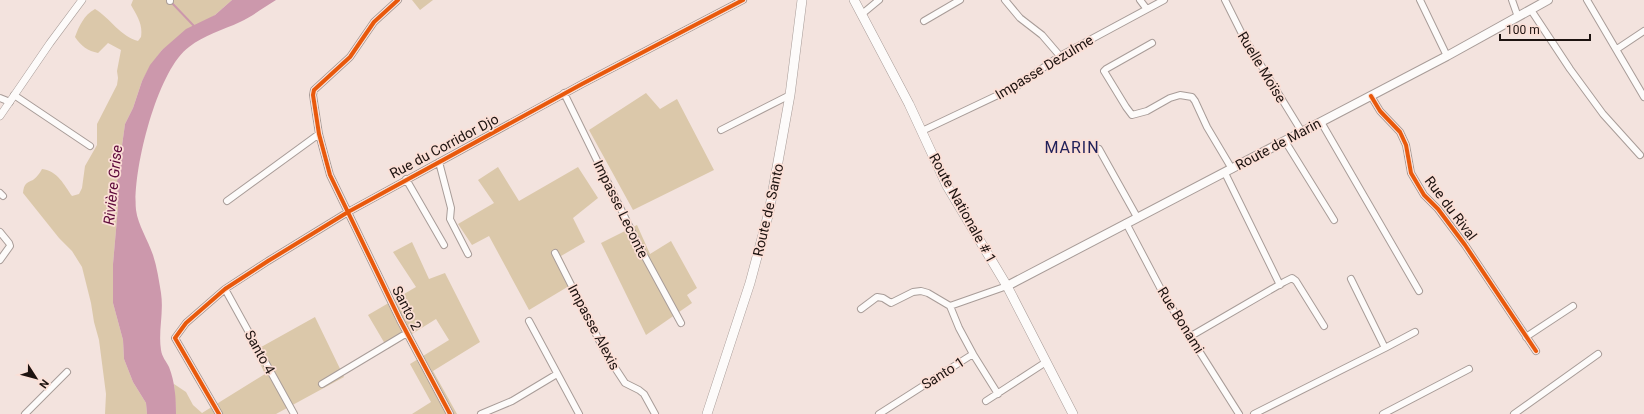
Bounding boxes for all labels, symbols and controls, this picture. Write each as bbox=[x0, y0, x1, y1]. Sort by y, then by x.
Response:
scale bar bbox=[1500, 16, 1590, 42]
text: 100 m bbox=[1506, 23, 1540, 37]
street label: Ruelle Moïse bbox=[1235, 29, 1289, 105]
street label: Impasse Dezulme bbox=[992, 31, 1096, 103]
street label: Rue du Corridor Djo bbox=[387, 111, 501, 181]
street label: Route de Marin bbox=[1233, 115, 1323, 173]
district label: MARIN bbox=[1044, 138, 1100, 157]
water label: Rivière Grise bbox=[100, 144, 126, 226]
street label: Route Nationale # 1 bbox=[926, 150, 1000, 266]
street label: Impasse Leconte bbox=[590, 157, 652, 261]
street label: Route de Santo bbox=[750, 162, 786, 258]
street label: Rue du Rival bbox=[1422, 173, 1480, 243]
street label: Impasse Alexis bbox=[565, 282, 623, 372]
street label: Santo 2 bbox=[389, 283, 425, 333]
street label: Rue Bonami bbox=[1154, 284, 1208, 356]
street label: Santo 4 bbox=[242, 327, 279, 377]
street label: Santo 1 bbox=[919, 354, 967, 392]
north arrow bbox=[16, 358, 56, 398]
text: N bbox=[36, 377, 51, 391]

